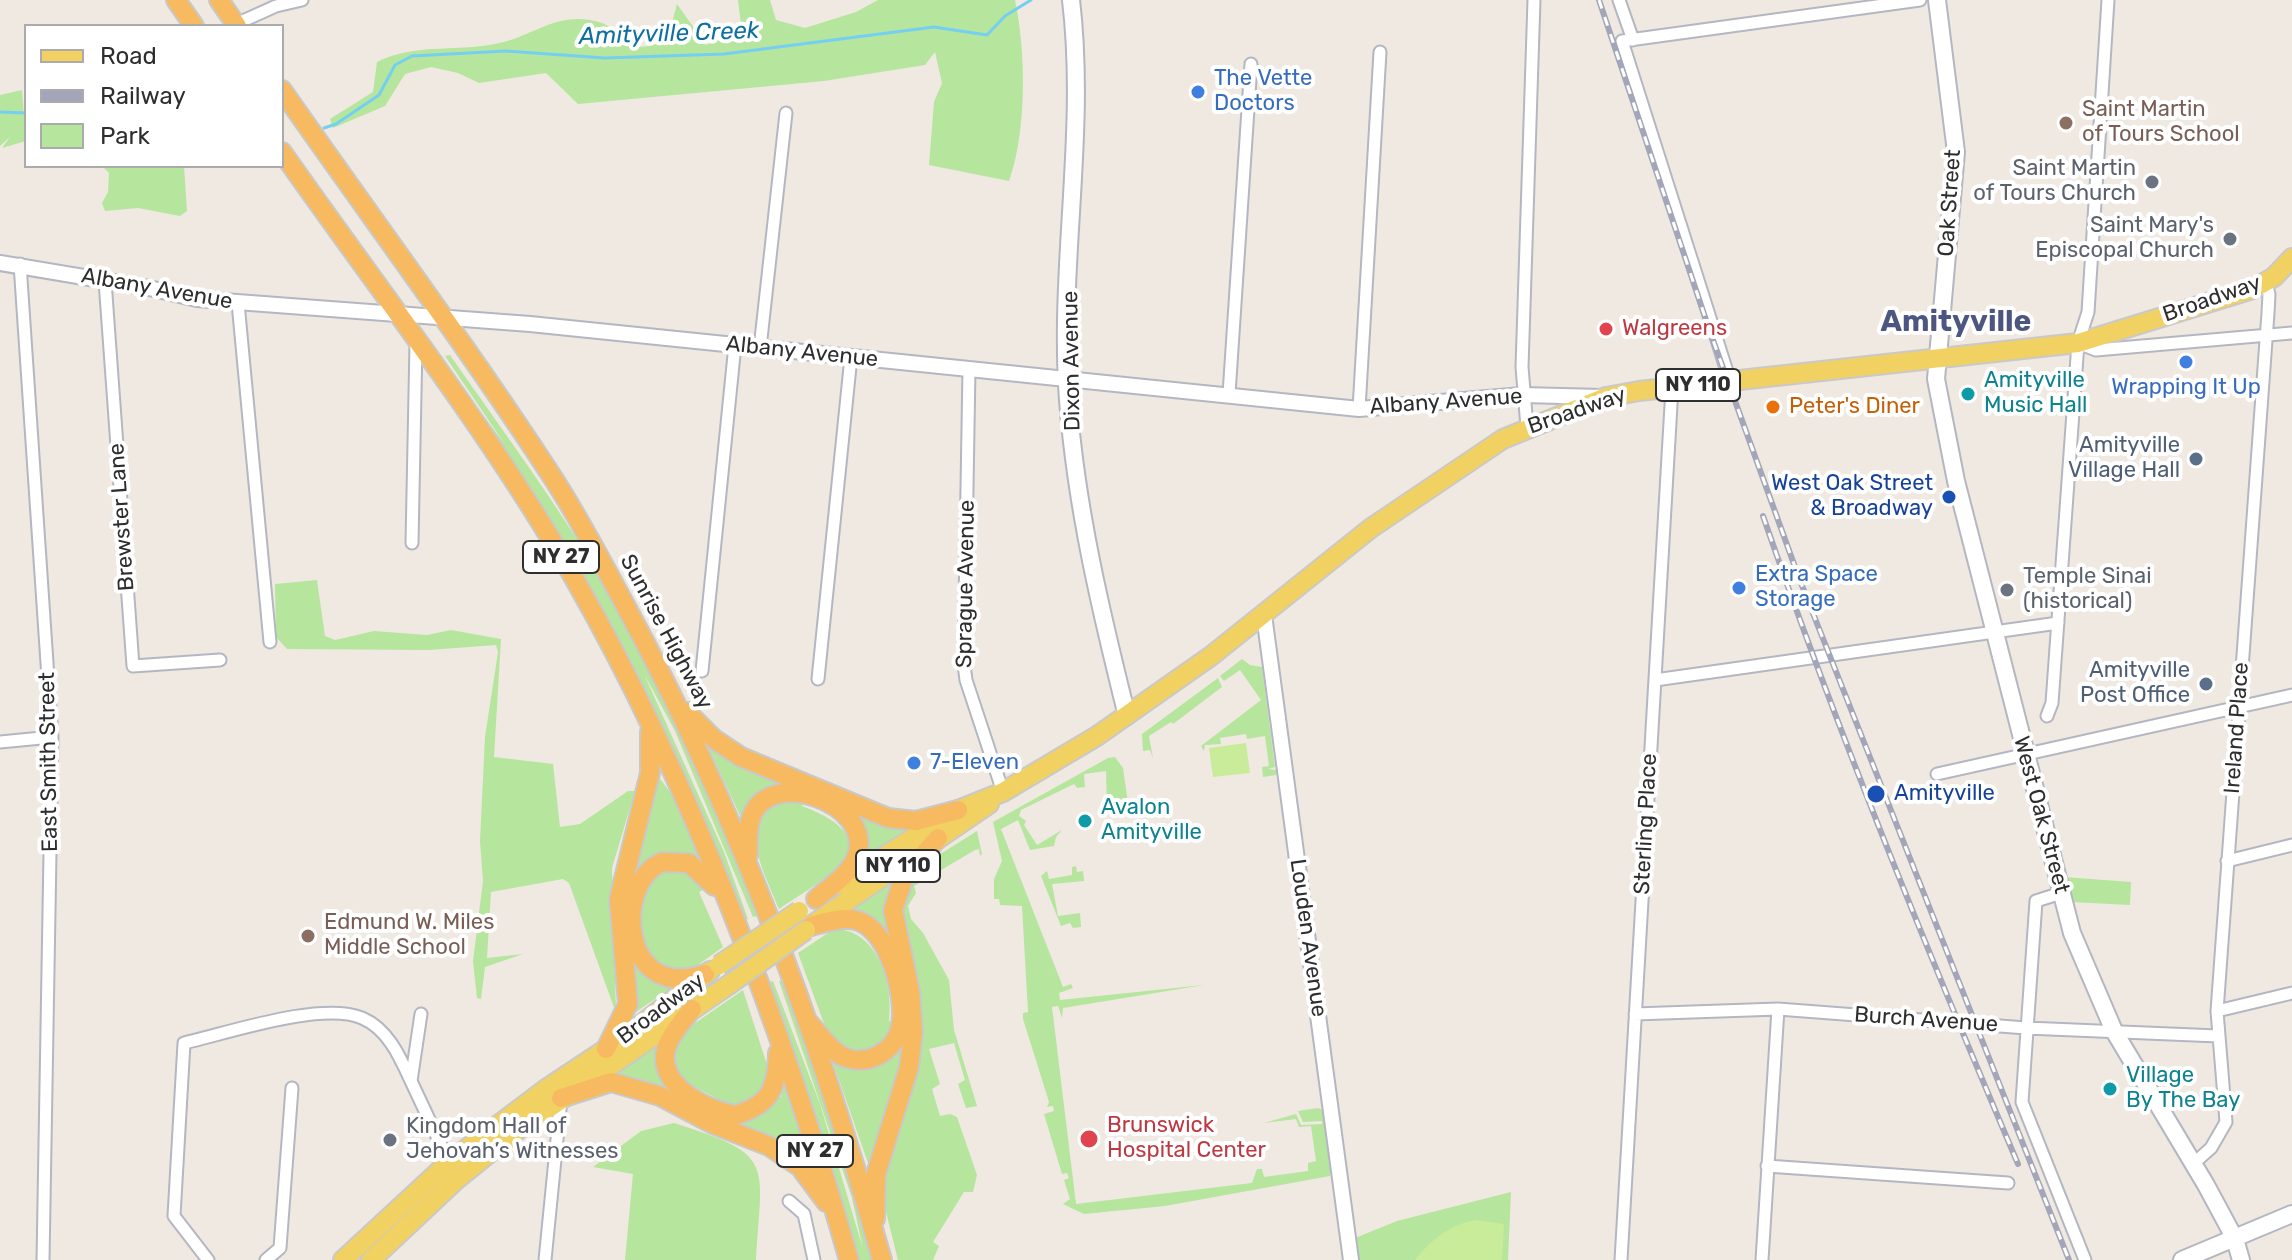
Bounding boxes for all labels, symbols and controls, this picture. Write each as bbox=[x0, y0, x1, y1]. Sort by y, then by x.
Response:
water label: Amityville Creek bbox=[578, 16, 760, 52]
legend bbox=[24, 24, 284, 168]
text: Road bbox=[100, 42, 157, 70]
place label: The Vette Doctors bbox=[1214, 66, 1312, 118]
text: Railway bbox=[100, 82, 186, 110]
marker: The Vette Doctors bbox=[1189, 83, 1207, 101]
place label: Saint Martin of Tours School bbox=[2082, 97, 2240, 148]
marker: Saint Martin of Tours School bbox=[2057, 114, 2075, 132]
text: Park bbox=[100, 122, 150, 150]
street label: Oak Street bbox=[1933, 149, 1967, 257]
place label: Saint Martin of Tours Church bbox=[1973, 156, 2136, 208]
marker: Saint Martin of Tours Church bbox=[2143, 173, 2161, 191]
place label: Saint Mary's Episcopal Church bbox=[2035, 213, 2214, 264]
marker: Saint Mary's Episcopal Church bbox=[2221, 230, 2239, 248]
street label: Albany Avenue bbox=[79, 263, 235, 315]
street label: Broadway bbox=[2159, 270, 2265, 328]
street label: Dixon Avenue bbox=[1058, 291, 1086, 431]
district label: Amityville bbox=[1881, 304, 2031, 340]
place label: Walgreens bbox=[1622, 316, 1727, 342]
marker: Walgreens bbox=[1597, 320, 1615, 338]
street label: Albany Avenue bbox=[725, 331, 879, 373]
marker: Wrapping It Up bbox=[2177, 353, 2195, 371]
place label: Amityville Music Hall bbox=[1984, 368, 2087, 420]
road number: NY 110 bbox=[1656, 369, 1740, 401]
place label: Wrapping It Up bbox=[2111, 375, 2261, 401]
street label: Broadway bbox=[1524, 382, 1630, 440]
street label: Albany Avenue bbox=[1369, 383, 1523, 421]
marker: Amityville Music Hall bbox=[1959, 385, 1977, 403]
place label: Peter's Diner bbox=[1789, 394, 1920, 420]
marker: Peter's Diner bbox=[1764, 398, 1782, 416]
place label: Amityville Village Hall bbox=[2068, 433, 2180, 484]
street label: Brewster Lane bbox=[104, 442, 140, 592]
marker: Amityville Village Hall bbox=[2187, 450, 2205, 468]
place label: West Oak Street & Broadway bbox=[1771, 471, 1933, 522]
marker: West Oak Street & Broadway bbox=[1940, 488, 1958, 506]
street label: Sprague Avenue bbox=[951, 500, 981, 668]
road number: NY 27 bbox=[523, 541, 599, 573]
street label: Sunrise Highway bbox=[614, 550, 718, 714]
place label: Extra Space Storage bbox=[1755, 562, 1878, 614]
place label: Temple Sinai (historical) bbox=[2023, 564, 2151, 616]
marker: Extra Space Storage bbox=[1730, 579, 1748, 597]
marker: Temple Sinai (historical) bbox=[1998, 581, 2016, 599]
place label: Amityville Post Office bbox=[2080, 658, 2190, 710]
street label: Ireland Place bbox=[2219, 661, 2255, 795]
street label: East Smith Street bbox=[34, 672, 64, 852]
marker: Amityville Post Office bbox=[2197, 675, 2215, 693]
street label: West Oak Street bbox=[2007, 733, 2075, 897]
place label: 7-Eleven bbox=[930, 750, 1019, 776]
street label: Sterling Place bbox=[1629, 753, 1663, 895]
marker: 7-Eleven bbox=[905, 754, 923, 772]
place label: Amityville bbox=[1894, 781, 1995, 807]
marker: Amityville bbox=[1865, 783, 1887, 805]
place label: Avalon Amityville bbox=[1101, 795, 1202, 846]
marker: Avalon Amityville bbox=[1076, 812, 1094, 830]
road number: NY 110 bbox=[856, 850, 940, 882]
street label: Louden Avenue bbox=[1284, 857, 1332, 1019]
place label: Edmund W. Miles Middle School bbox=[324, 910, 494, 962]
marker: Edmund W. Miles Middle School bbox=[299, 927, 317, 945]
street label: Broadway bbox=[612, 968, 710, 1050]
street label: Burch Avenue bbox=[1853, 1002, 1999, 1038]
place label: Village By The Bay bbox=[2126, 1063, 2240, 1114]
marker: Village By The Bay bbox=[2101, 1080, 2119, 1098]
place label: Brunswick Hospital Center bbox=[1107, 1113, 1266, 1164]
place label: Kingdom Hall of Jehovah’s Witnesses bbox=[406, 1114, 618, 1166]
marker: Brunswick Hospital Center bbox=[1078, 1128, 1100, 1150]
marker: Kingdom Hall of Jehovah’s Witnesses bbox=[381, 1131, 399, 1149]
road number: NY 27 bbox=[777, 1135, 853, 1167]

